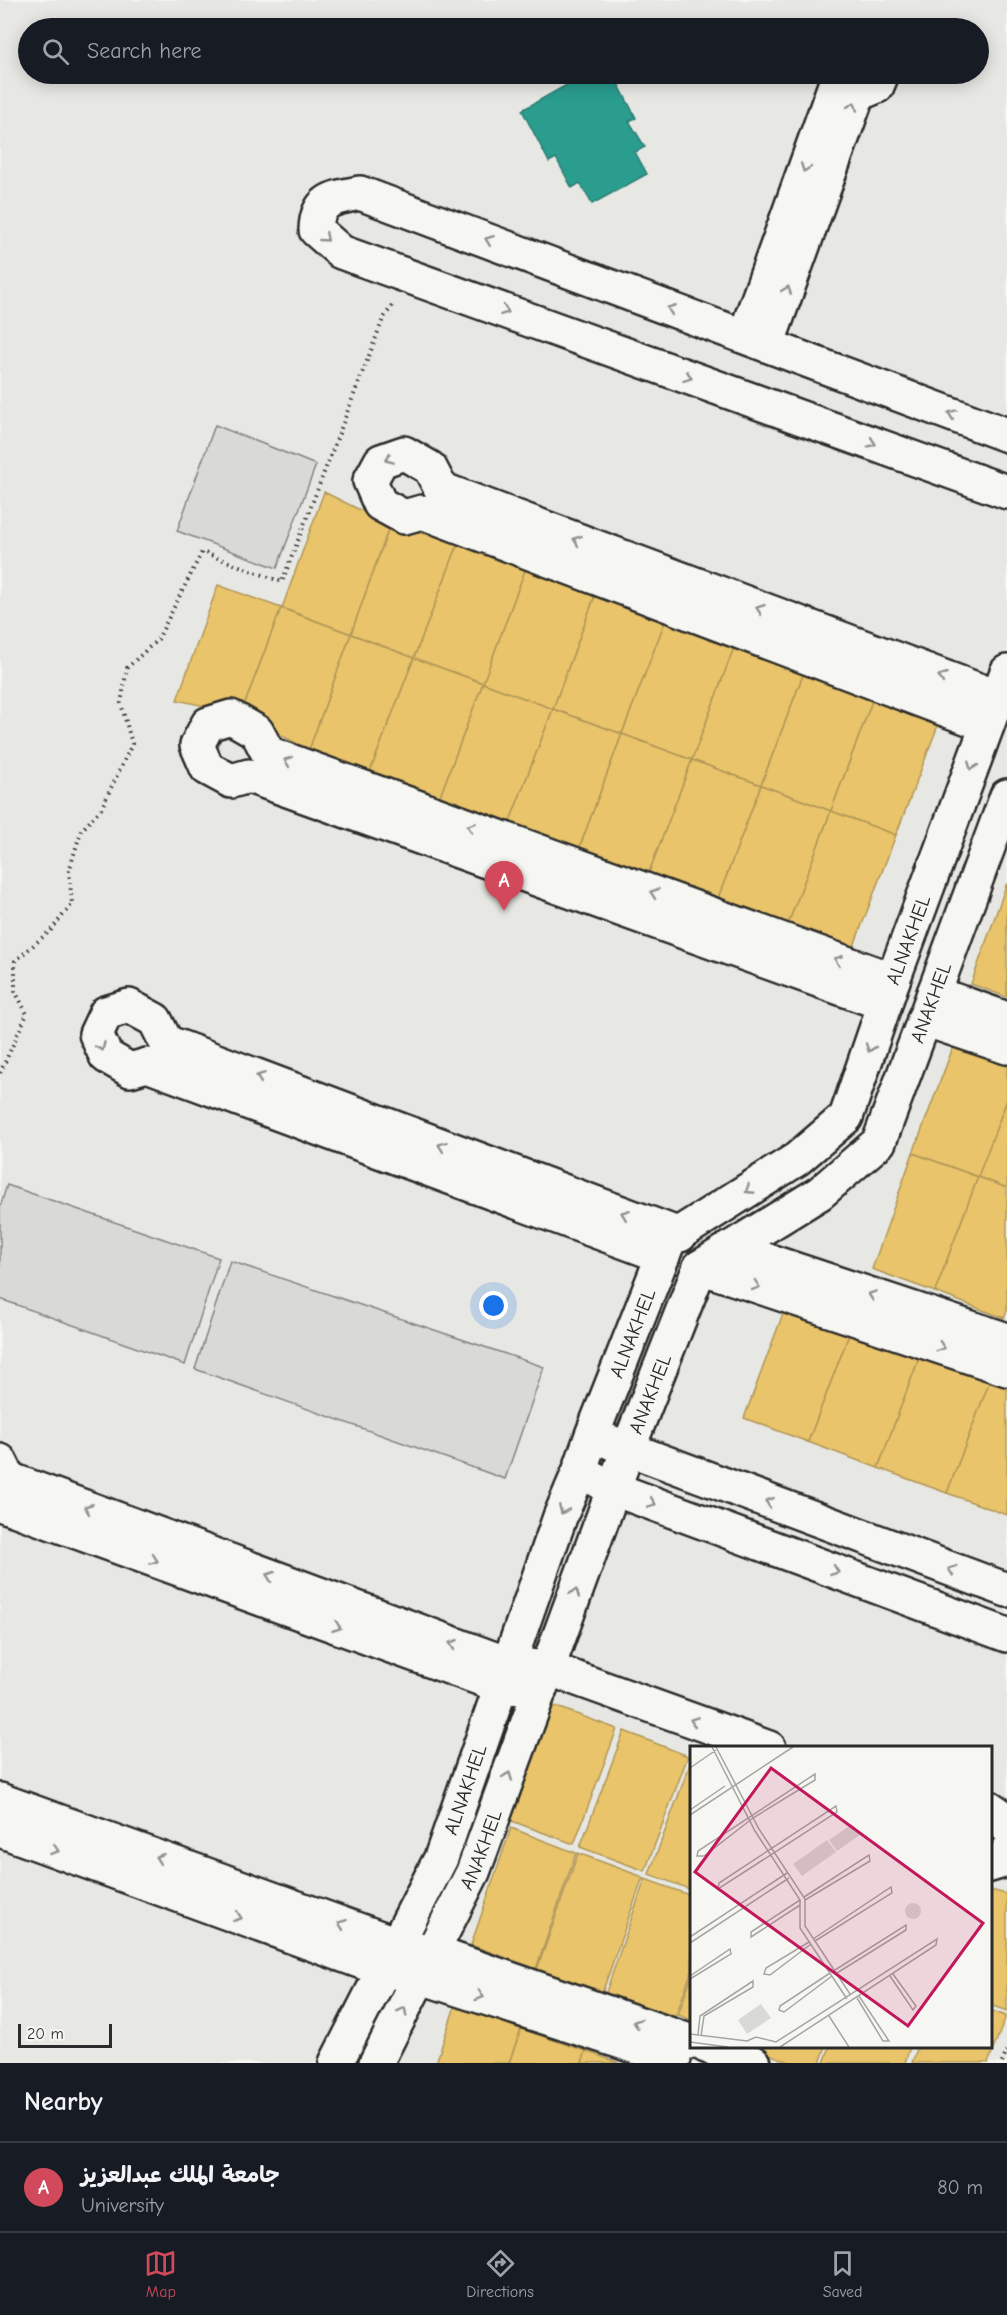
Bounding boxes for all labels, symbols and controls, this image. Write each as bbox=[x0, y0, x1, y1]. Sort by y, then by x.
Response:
search box bbox=[18, 18, 989, 84]
icon: search bbox=[39, 35, 72, 68]
text: Search here bbox=[87, 38, 202, 64]
one-way arrow bbox=[846, 101, 859, 112]
one-way arrow bbox=[800, 162, 813, 173]
one-way arrow bbox=[318, 231, 329, 242]
one-way arrow bbox=[484, 235, 495, 248]
one-way arrow bbox=[779, 285, 792, 295]
one-way arrow bbox=[499, 303, 510, 316]
one-way arrow bbox=[666, 303, 677, 316]
one-way arrow bbox=[682, 370, 693, 382]
one-way arrow bbox=[947, 409, 958, 421]
one-way arrow bbox=[866, 436, 877, 449]
one-way arrow bbox=[384, 452, 395, 464]
one-way arrow bbox=[572, 535, 583, 548]
one-way arrow bbox=[755, 603, 766, 616]
one-way arrow bbox=[938, 671, 948, 684]
one-way arrow bbox=[283, 755, 294, 768]
one-way arrow bbox=[966, 760, 979, 770]
one-way arrow bbox=[466, 822, 477, 834]
pin: A bbox=[484, 862, 524, 911]
one-way arrow bbox=[650, 888, 660, 901]
street label: ALNAKHEL bbox=[881, 892, 936, 988]
one-way arrow bbox=[833, 954, 844, 967]
street label: ANAKHEL bbox=[906, 959, 956, 1046]
one-way arrow bbox=[94, 1040, 106, 1051]
one-way arrow bbox=[864, 1042, 877, 1053]
one-way arrow bbox=[255, 1072, 265, 1085]
one-way arrow bbox=[437, 1140, 448, 1153]
one-way arrow bbox=[745, 1183, 756, 1194]
one-way arrow bbox=[620, 1209, 631, 1221]
one-way arrow bbox=[750, 1278, 760, 1291]
street label: ALNAKHEL bbox=[605, 1285, 661, 1381]
one-way arrow bbox=[867, 1290, 878, 1302]
your location bbox=[479, 1291, 508, 1320]
one-way arrow bbox=[935, 1340, 946, 1353]
street label: ANAKHEL bbox=[624, 1351, 676, 1437]
one-way arrow bbox=[647, 1496, 657, 1509]
one-way arrow bbox=[765, 1496, 775, 1509]
one-way arrow bbox=[83, 1503, 94, 1515]
one-way arrow bbox=[558, 1503, 570, 1514]
one-way arrow bbox=[148, 1553, 159, 1566]
one-way arrow bbox=[829, 1564, 840, 1576]
one-way arrow bbox=[947, 1565, 958, 1577]
one-way arrow bbox=[266, 1571, 277, 1583]
one-way arrow bbox=[568, 1588, 581, 1599]
one-way arrow bbox=[331, 1619, 342, 1632]
one-way arrow bbox=[448, 1638, 459, 1651]
one-way arrow bbox=[689, 1716, 700, 1728]
street label: ALNAKHEL bbox=[439, 1741, 492, 1838]
inset map bbox=[690, 1746, 992, 2048]
one-way arrow bbox=[500, 1771, 513, 1782]
street label: ANAKHEL bbox=[455, 1806, 507, 1894]
one-way arrow bbox=[49, 1843, 60, 1856]
one-way arrow bbox=[154, 1852, 164, 1865]
one-way arrow bbox=[232, 1909, 243, 1922]
one-way arrow bbox=[337, 1918, 348, 1931]
one-way arrow bbox=[474, 1989, 485, 2002]
one-way arrow bbox=[396, 2007, 407, 2017]
one-way arrow bbox=[632, 2017, 643, 2030]
scale bar bbox=[18, 2021, 112, 2048]
text: 20 m bbox=[27, 2025, 64, 2043]
text: Nearby bbox=[24, 2087, 103, 2117]
text: جامعة الملك عبدالعزيز bbox=[81, 2162, 280, 2188]
text: A bbox=[38, 2176, 49, 2199]
text: 80 m bbox=[937, 2176, 983, 2199]
text: University bbox=[81, 2194, 164, 2217]
tab: Map bbox=[144, 2247, 177, 2301]
tab: Directions bbox=[466, 2247, 534, 2301]
tab: Saved bbox=[823, 2247, 863, 2301]

